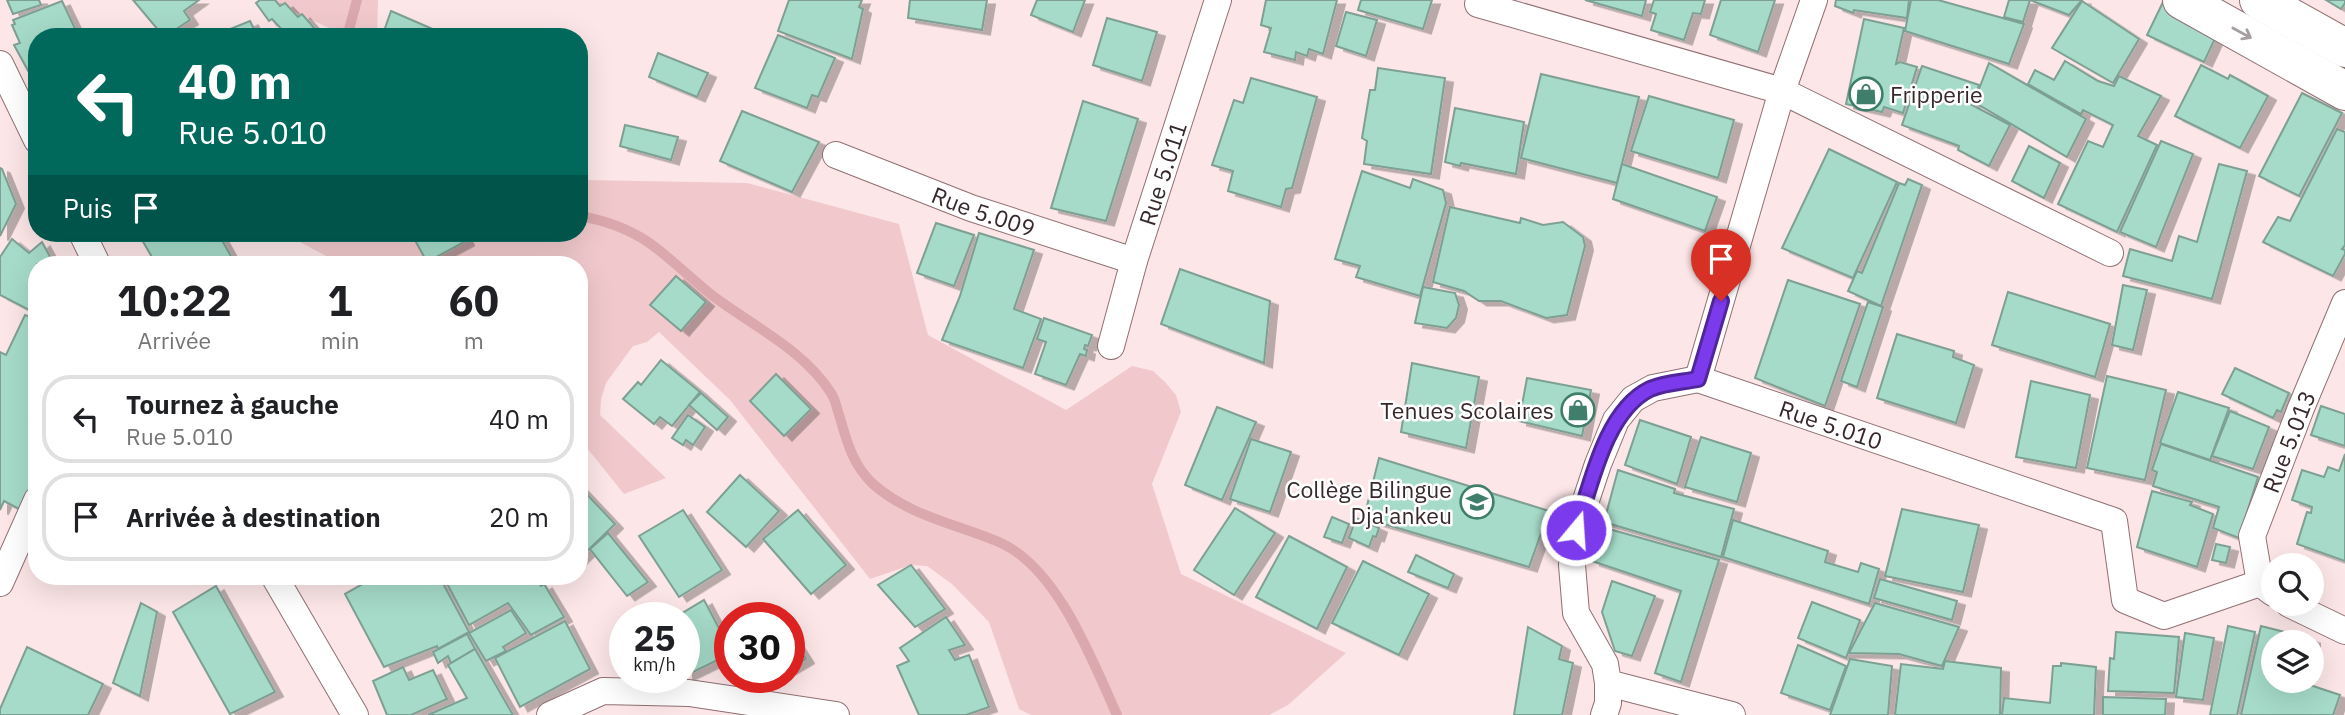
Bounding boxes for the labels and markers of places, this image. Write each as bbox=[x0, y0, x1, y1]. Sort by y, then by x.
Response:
shop icon: Fripperie bbox=[1847, 75, 1885, 113]
place label: Fripperie bbox=[1890, 79, 1983, 109]
pin bbox=[1691, 229, 1751, 301]
shop icon: Tenues Scolaires bbox=[1559, 391, 1597, 429]
place label: Tenues Scolaires bbox=[1380, 395, 1554, 425]
place label: Collège Bilingue Dja'ankeu bbox=[1286, 474, 1452, 530]
school or university icon: Collège Bilingue Dja'ankeu bbox=[1458, 483, 1496, 521]

